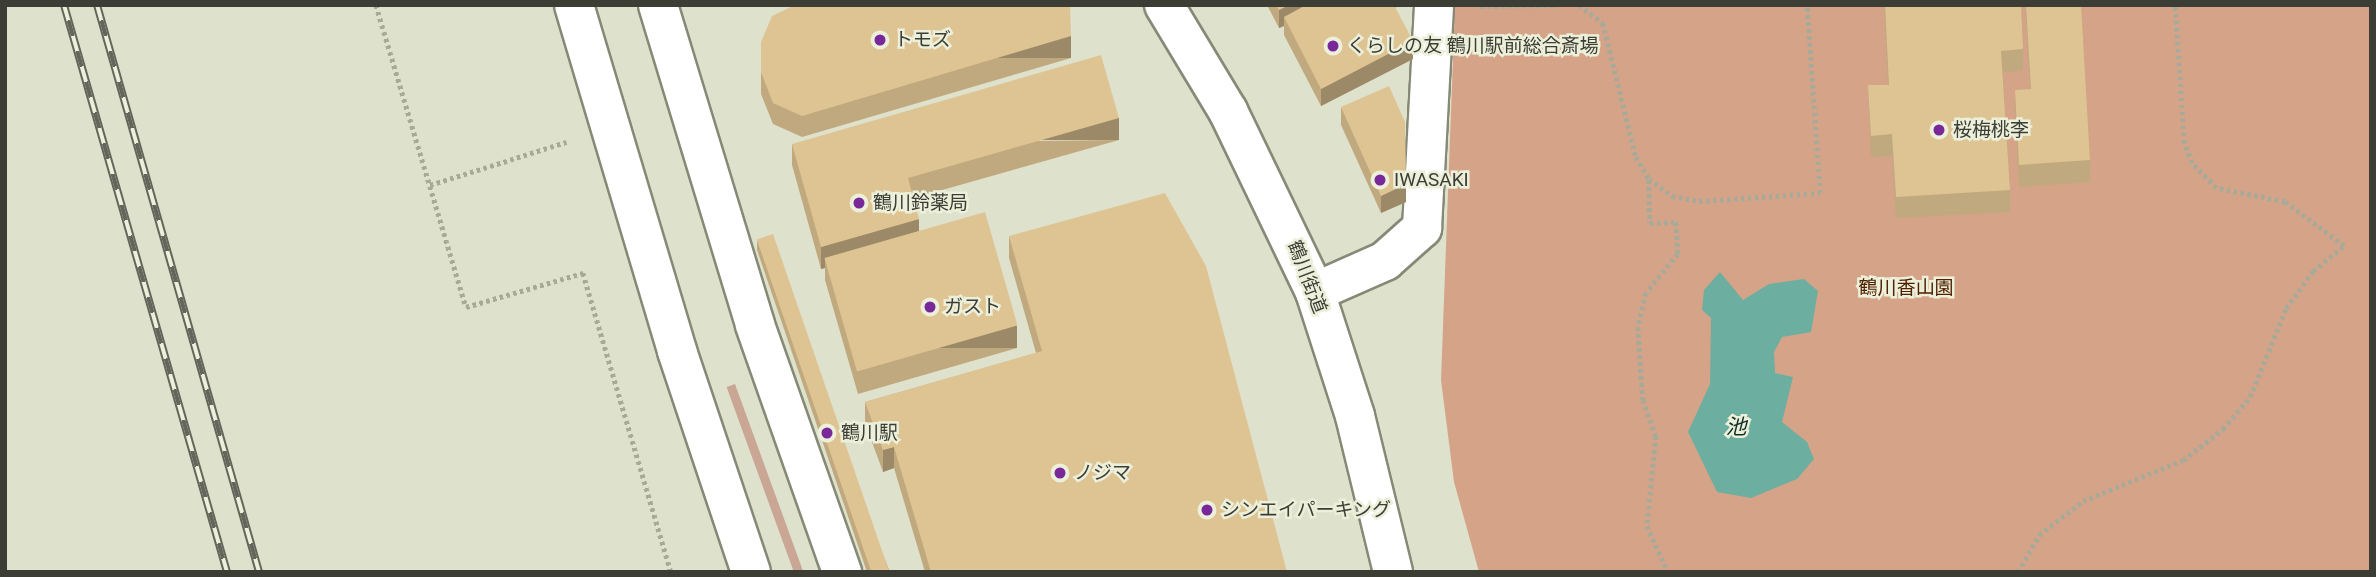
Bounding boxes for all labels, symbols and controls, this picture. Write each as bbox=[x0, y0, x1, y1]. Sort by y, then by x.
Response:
place label: トモズ bbox=[894, 29, 951, 51]
marker: トモズ bbox=[872, 32, 888, 48]
place label: くらしの友 鶴川駅前総合斎場 bbox=[1347, 35, 1599, 57]
marker: くらしの友 鶴川駅前総合斎場 bbox=[1325, 38, 1341, 54]
place label: 桜梅桃李 bbox=[1953, 119, 2029, 141]
marker: 桜梅桃李 bbox=[1931, 122, 1947, 138]
place label: IWASAKI bbox=[1394, 169, 1469, 191]
marker: IWASAKI bbox=[1372, 172, 1388, 188]
place label: 鶴川鈴薬局 bbox=[873, 192, 968, 214]
marker: 鶴川鈴薬局 bbox=[851, 195, 867, 211]
street label: 鶴川街道 bbox=[1283, 237, 1331, 317]
park label: 鶴川香山園 bbox=[1859, 277, 1953, 299]
place label: ガスト bbox=[944, 296, 1001, 318]
marker: ガスト bbox=[922, 299, 938, 315]
water label: 池 bbox=[1726, 414, 1746, 440]
place label: 鶴川駅 bbox=[841, 422, 898, 444]
marker: 鶴川駅 bbox=[819, 425, 835, 441]
place label: ノジマ bbox=[1074, 462, 1131, 484]
marker: ノジマ bbox=[1052, 465, 1068, 481]
place label: シンエイパーキング bbox=[1221, 499, 1392, 521]
marker: シンエイパーキング bbox=[1199, 502, 1215, 518]

